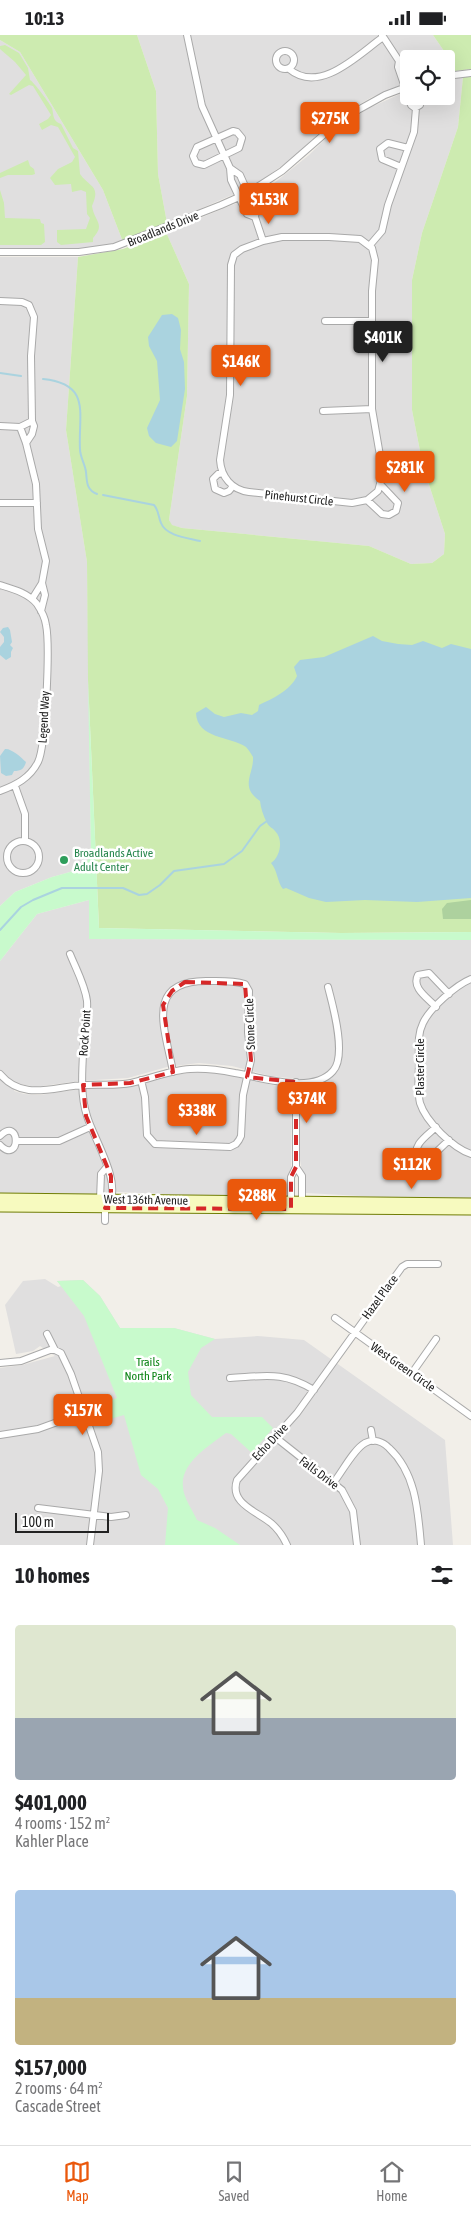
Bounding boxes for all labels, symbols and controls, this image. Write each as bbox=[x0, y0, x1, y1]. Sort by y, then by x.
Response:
text: 10:13 bbox=[25, 7, 64, 29]
map controls bbox=[400, 50, 455, 105]
button: locate bbox=[400, 50, 455, 105]
pin: $275K bbox=[295, 101, 365, 144]
text: $275K bbox=[311, 109, 349, 127]
pin: $153K bbox=[234, 183, 304, 225]
text: $153K bbox=[250, 190, 288, 208]
street label: Broadlands Drive bbox=[125, 208, 201, 250]
pin: $401K bbox=[348, 321, 418, 363]
text: $401K bbox=[364, 328, 402, 346]
pin: $146K bbox=[206, 345, 276, 387]
text: $146K bbox=[222, 352, 260, 370]
pin: $281K bbox=[370, 451, 440, 493]
text: $281K bbox=[386, 458, 424, 476]
street label: Pinehurst Circle bbox=[264, 487, 334, 509]
street label: Legend Way bbox=[36, 690, 52, 744]
place label: Broadlands Active Adult Center bbox=[74, 846, 153, 874]
marker: Broadlands Active Adult Center bbox=[58, 854, 70, 866]
street label: Stone Circle bbox=[242, 998, 258, 1050]
street label: Rock Point bbox=[76, 1009, 94, 1057]
street label: Plaster Circle bbox=[413, 1038, 427, 1096]
pin: $374K bbox=[272, 1081, 342, 1124]
text: $374K bbox=[288, 1089, 326, 1107]
pin: $338K bbox=[162, 1093, 232, 1136]
text: $338K bbox=[178, 1101, 216, 1119]
pin: $112K bbox=[377, 1147, 447, 1190]
text: $112K bbox=[393, 1155, 431, 1173]
pin: $288K bbox=[222, 1179, 292, 1221]
text: $288K bbox=[238, 1186, 276, 1204]
street label: West 136th Avenue bbox=[104, 1192, 188, 1208]
street label: Hazel Place bbox=[359, 1272, 401, 1322]
street label: West Green Circle bbox=[368, 1339, 438, 1395]
park label: Trails North Park bbox=[124, 1355, 172, 1383]
pin: $157K bbox=[48, 1393, 118, 1436]
text: $157K bbox=[64, 1401, 102, 1419]
street label: Echo Drive bbox=[249, 1420, 291, 1464]
street label: Falls Drive bbox=[297, 1454, 341, 1492]
scale bar bbox=[15, 1510, 109, 1533]
text: 100 m bbox=[22, 1514, 54, 1530]
icon: filters bbox=[428, 1561, 456, 1589]
text: 10 homes bbox=[15, 1563, 90, 1587]
icon: home bbox=[191, 1658, 281, 1748]
text: $401,000 bbox=[15, 1790, 87, 1814]
text: 4 rooms · 152 m² bbox=[15, 1814, 110, 1832]
text: Kahler Place bbox=[15, 1832, 89, 1850]
icon: home bbox=[191, 1923, 281, 2013]
text: $157,000 bbox=[15, 2055, 87, 2079]
text: 2 rooms · 64 m² bbox=[15, 2079, 103, 2097]
text: Cascade Street bbox=[15, 2097, 101, 2115]
tab: Map bbox=[63, 2158, 91, 2204]
tab: Saved bbox=[218, 2158, 249, 2204]
tab: Home bbox=[376, 2158, 407, 2204]

